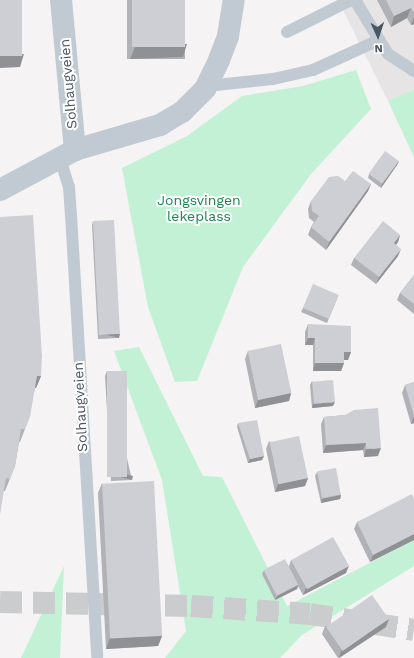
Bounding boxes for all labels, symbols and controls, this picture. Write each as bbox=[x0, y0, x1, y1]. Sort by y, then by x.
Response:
north arrow bbox=[358, 16, 398, 56]
street label: Solhaugveien bbox=[56, 38, 80, 130]
text: N bbox=[374, 42, 383, 55]
park label: Jongsvingen lekeplass bbox=[157, 192, 241, 224]
street label: Solhaugveien bbox=[69, 362, 91, 452]

